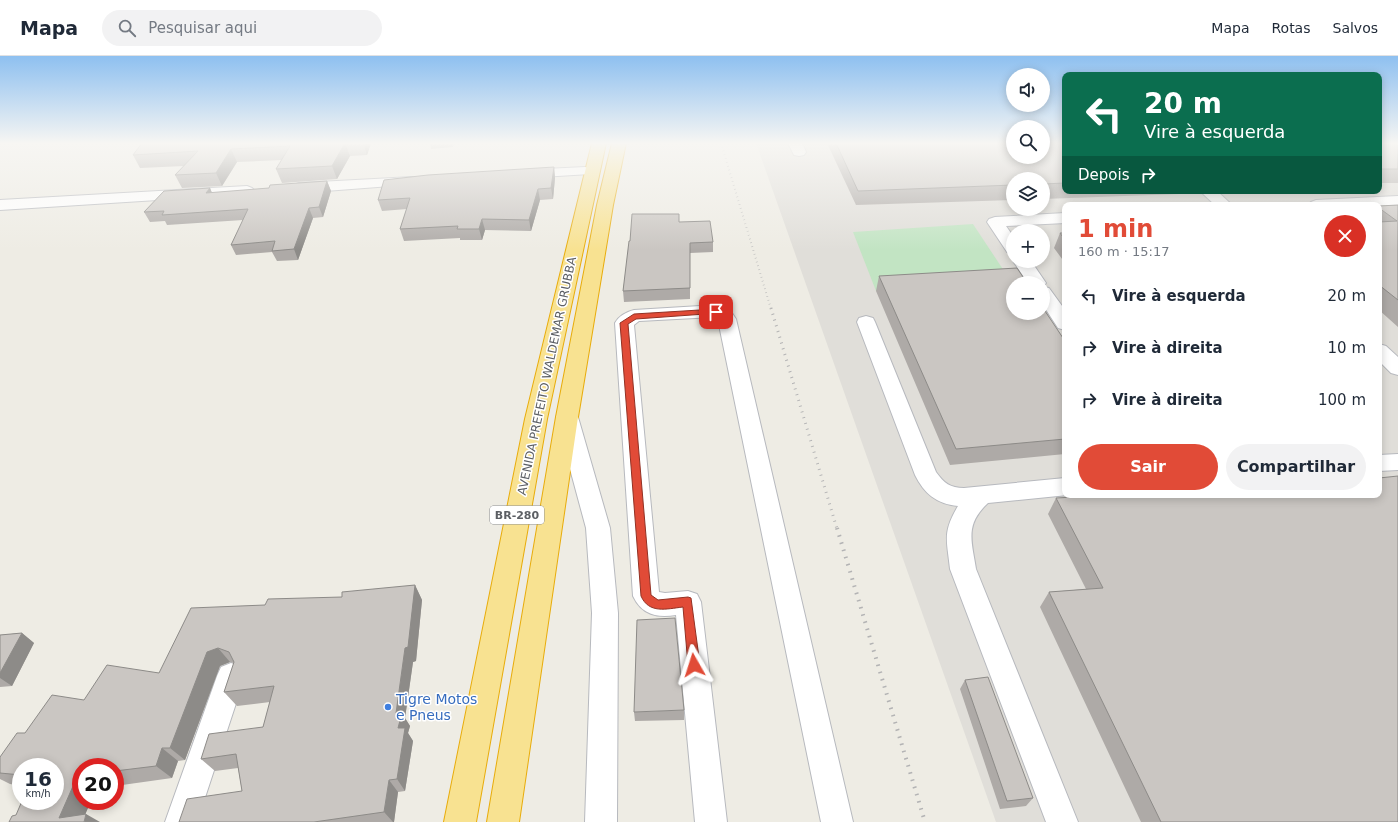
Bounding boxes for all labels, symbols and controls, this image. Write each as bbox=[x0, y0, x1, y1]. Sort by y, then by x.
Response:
search box bbox=[102, 10, 382, 46]
text: Mapa bbox=[20, 17, 78, 39]
icon: search bbox=[116, 17, 138, 39]
text: Pesquisar aqui bbox=[148, 19, 257, 37]
text: Mapa bbox=[1211, 20, 1249, 36]
text: Rotas bbox=[1271, 20, 1311, 36]
text: Salvos bbox=[1333, 20, 1378, 36]
map controls bbox=[1006, 68, 1050, 320]
button: sound bbox=[1006, 68, 1050, 112]
text: 20 m bbox=[1144, 87, 1222, 120]
icon: left bbox=[1078, 88, 1130, 140]
button: search bbox=[1006, 120, 1050, 164]
text: Vire à esquerda bbox=[1144, 121, 1285, 142]
icon: right bbox=[1137, 164, 1159, 186]
text: Depois bbox=[1078, 166, 1129, 184]
button: layers bbox=[1006, 172, 1050, 216]
text: 1 min bbox=[1078, 215, 1153, 243]
button: close bbox=[1324, 215, 1366, 257]
button: + bbox=[1006, 224, 1050, 268]
text: 160 m · 15:17 bbox=[1078, 244, 1169, 259]
street label: AVENIDA PREFEITO WALDEMAR GRUBBA bbox=[515, 255, 579, 496]
button: − bbox=[1006, 276, 1050, 320]
icon: left bbox=[1078, 285, 1100, 307]
text: Vire à esquerda bbox=[1112, 287, 1246, 305]
text: 20 m bbox=[1328, 287, 1366, 305]
pin bbox=[699, 295, 733, 329]
icon: arrive bbox=[705, 301, 727, 323]
icon: right bbox=[1078, 337, 1100, 359]
text: Vire à direita bbox=[1112, 339, 1223, 357]
text: 10 m bbox=[1328, 339, 1366, 357]
icon: right bbox=[1078, 389, 1100, 411]
text: Vire à direita bbox=[1112, 391, 1223, 409]
text: 100 m bbox=[1318, 391, 1366, 409]
button: Sair bbox=[1078, 444, 1218, 490]
button: Compartilhar bbox=[1226, 444, 1366, 490]
road number: BR-280 bbox=[490, 506, 544, 524]
position arrow bbox=[673, 644, 715, 686]
place label: Tigre Motos e Pneus bbox=[395, 691, 477, 723]
marker: Tigre Motos e Pneus bbox=[383, 702, 393, 712]
speed limit sign: 20 bbox=[72, 758, 124, 810]
text: 16 bbox=[24, 767, 52, 791]
text: km/h bbox=[25, 788, 51, 799]

